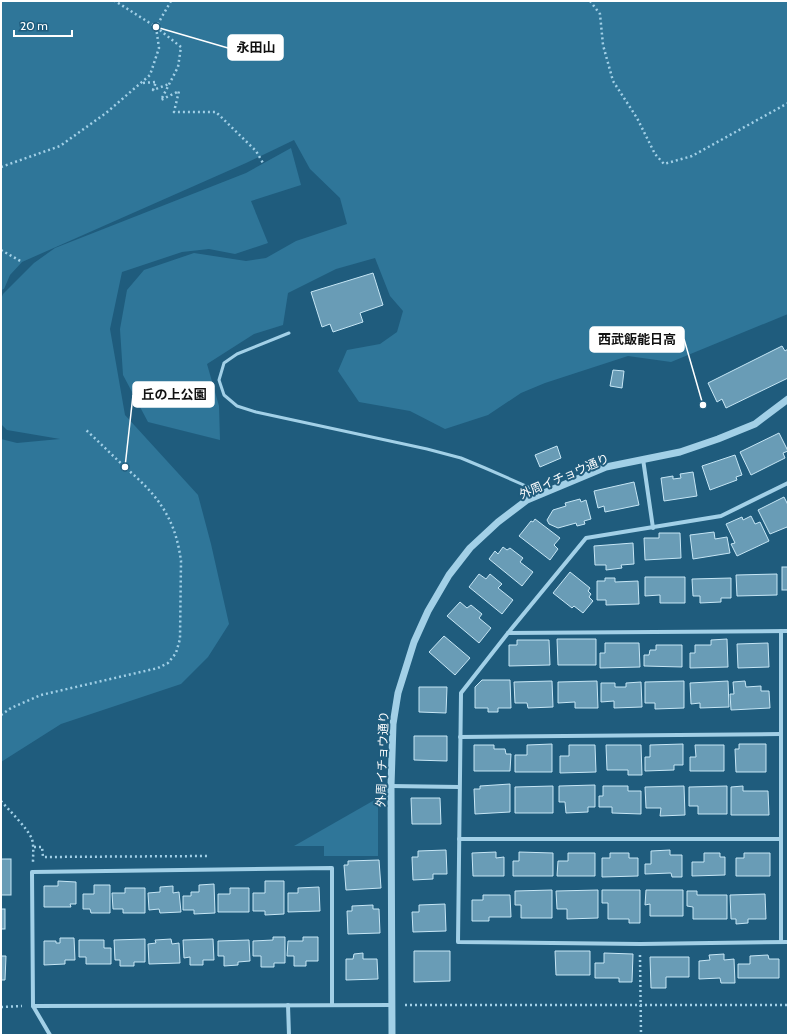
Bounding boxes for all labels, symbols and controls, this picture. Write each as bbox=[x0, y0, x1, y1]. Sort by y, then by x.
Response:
scale bar bbox=[14, 12, 72, 38]
text: 20 m bbox=[20, 18, 48, 33]
callout: 永田山 bbox=[228, 35, 283, 60]
text: 永田山 bbox=[236, 39, 276, 55]
callout: 西武飯能日高 bbox=[590, 327, 684, 352]
text: 西武飯能日高 bbox=[598, 331, 676, 347]
callout: 丘の上公園 bbox=[133, 382, 214, 407]
text: 丘の上公園 bbox=[141, 386, 207, 402]
street label: 外周イチョウ通り bbox=[517, 450, 611, 502]
street label: 外周イチョウ通り bbox=[373, 711, 391, 807]

